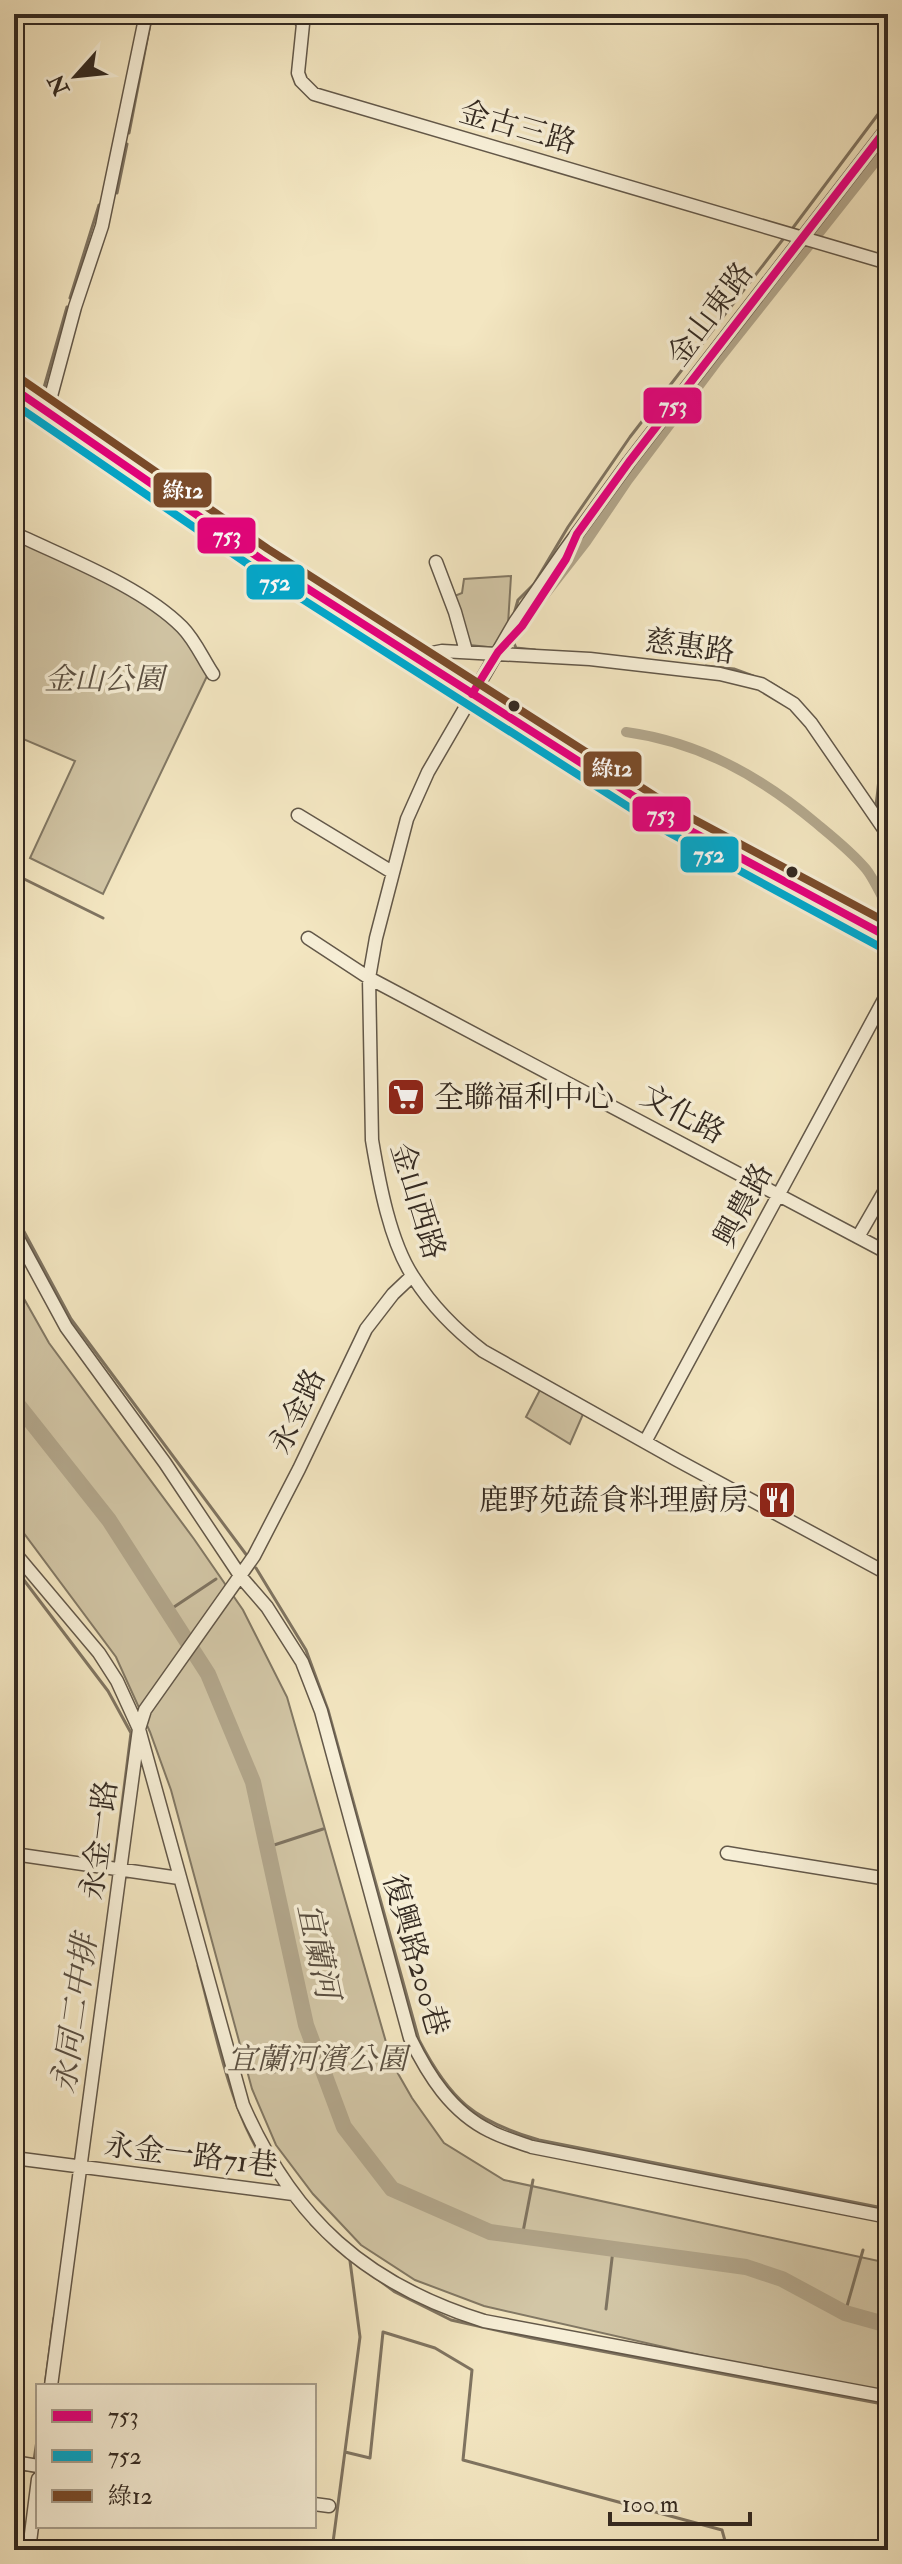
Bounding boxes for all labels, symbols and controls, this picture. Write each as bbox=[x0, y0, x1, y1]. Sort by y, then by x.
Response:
north arrow bbox=[36, 36, 116, 116]
text: N bbox=[42, 69, 76, 101]
street label: 金古三路 bbox=[455, 93, 581, 162]
street label: 金山東路 bbox=[660, 255, 761, 373]
line badge: 753 bbox=[642, 386, 703, 425]
text: 753 bbox=[659, 392, 687, 420]
line badge: 綠12 bbox=[152, 471, 213, 509]
text: 綠12 bbox=[162, 477, 204, 505]
line badge: 753 bbox=[196, 516, 257, 555]
text: 753 bbox=[213, 522, 241, 550]
line badge: 752 bbox=[245, 563, 306, 601]
text: 752 bbox=[260, 569, 290, 597]
street label: 慈惠路 bbox=[643, 622, 737, 671]
park label: 金山公園 bbox=[44, 661, 168, 698]
unlabelled marker bbox=[506, 698, 522, 714]
line badge: 綠12 bbox=[582, 750, 643, 788]
text: 綠12 bbox=[591, 755, 633, 783]
line badge: 753 bbox=[631, 795, 692, 833]
text: 753 bbox=[647, 801, 675, 829]
line badge: 752 bbox=[679, 835, 740, 874]
text: 752 bbox=[694, 841, 724, 869]
unlabelled marker bbox=[784, 864, 800, 880]
supermarket icon: 全聯福利中心 bbox=[385, 1076, 427, 1118]
street label: 文化路 bbox=[634, 1077, 731, 1152]
place label: 全聯福利中心 bbox=[434, 1079, 614, 1116]
street label: 金山西路 bbox=[382, 1138, 453, 1264]
street label: 興農路 bbox=[706, 1157, 781, 1254]
street label: 永金路 bbox=[262, 1363, 333, 1460]
restaurant icon: 鹿野苑蔬食料理廚房 bbox=[756, 1479, 798, 1521]
place label: 鹿野苑蔬食料理廚房 bbox=[479, 1482, 749, 1519]
street label: 永金一路 bbox=[74, 1778, 125, 1902]
street label: 復興路200巷 bbox=[375, 1870, 456, 2040]
water label: 宜蘭河 bbox=[288, 1900, 349, 2007]
water label: 永同二中排 bbox=[44, 1928, 106, 2096]
park label: 宜蘭河濱公園 bbox=[227, 2041, 411, 2078]
street label: 永金一路71巷 bbox=[102, 2127, 280, 2184]
legend bbox=[36, 2384, 316, 2528]
text: 753 bbox=[108, 2401, 139, 2432]
text: 752 bbox=[108, 2441, 142, 2472]
scale bar bbox=[610, 2476, 750, 2526]
text: 綠12 bbox=[108, 2481, 153, 2512]
text: 100 m bbox=[622, 2489, 679, 2520]

